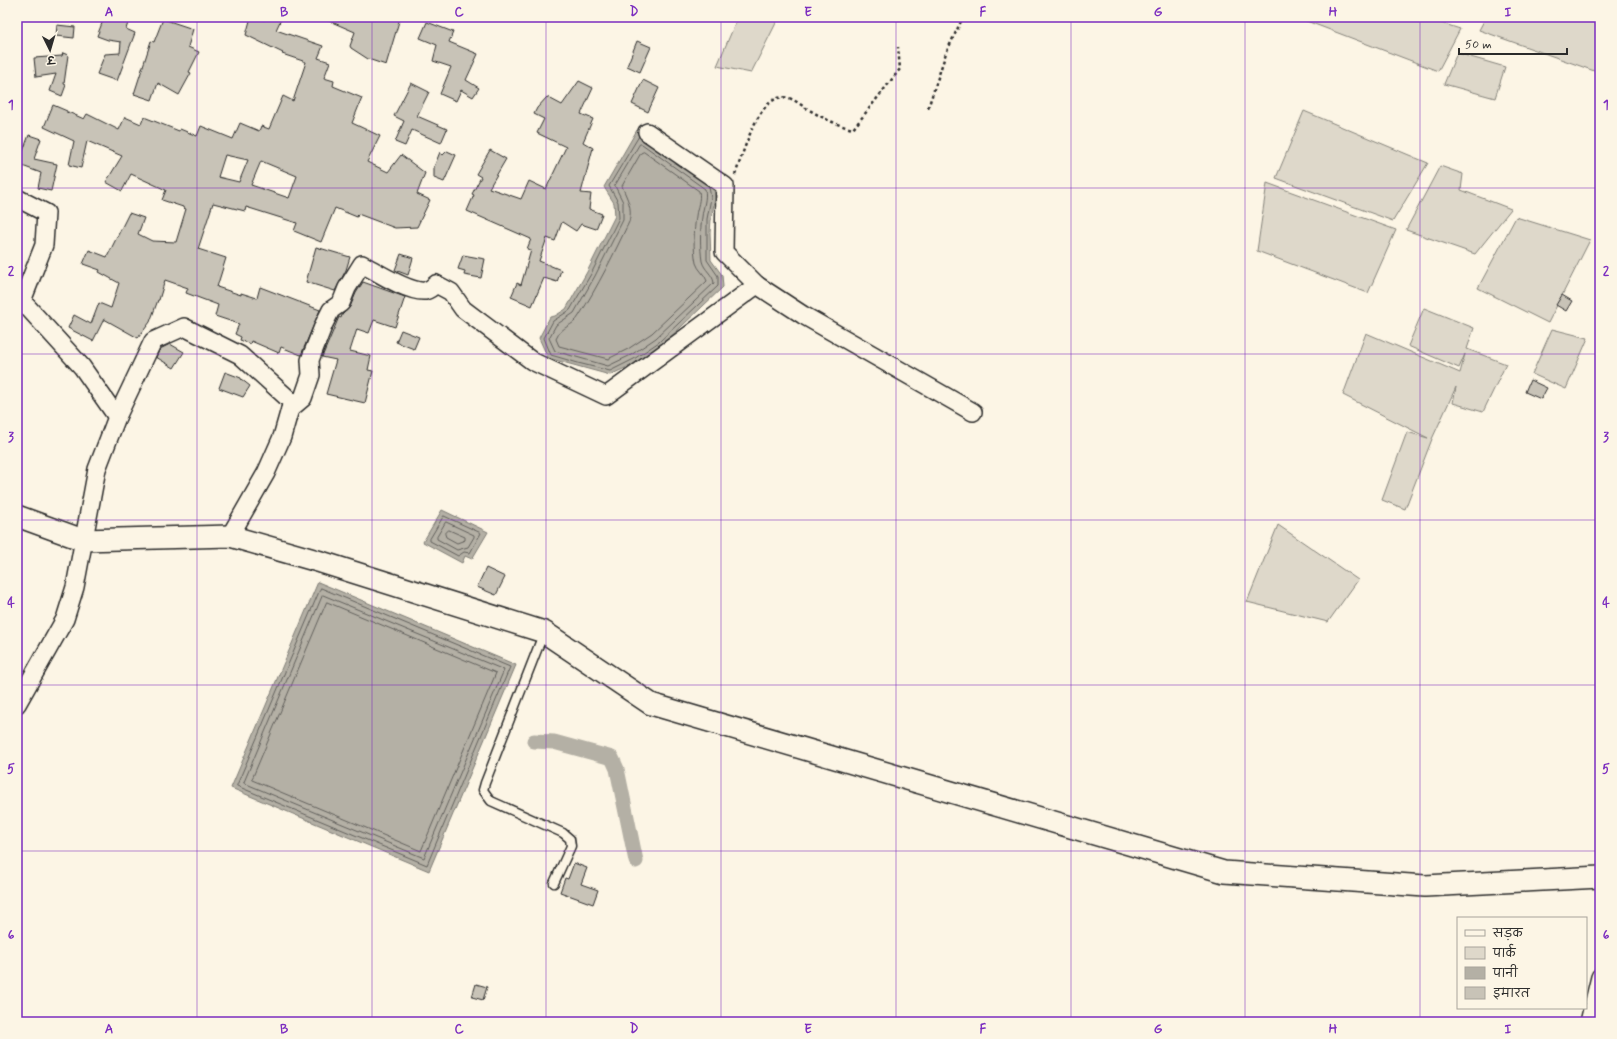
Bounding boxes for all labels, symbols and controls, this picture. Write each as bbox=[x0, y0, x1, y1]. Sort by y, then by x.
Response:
text: A bbox=[105, 4, 113, 21]
text: B bbox=[280, 4, 289, 21]
text: C bbox=[454, 4, 464, 21]
text: D bbox=[630, 4, 639, 21]
text: E bbox=[804, 4, 812, 21]
text: F bbox=[980, 4, 987, 21]
text: G bbox=[1154, 4, 1163, 21]
text: H bbox=[1329, 4, 1338, 21]
text: I bbox=[1505, 4, 1512, 21]
north arrow bbox=[30, 30, 70, 70]
scale bar bbox=[1459, 30, 1567, 56]
text: 50 m bbox=[1465, 37, 1492, 53]
text: उ bbox=[45, 52, 56, 66]
text: 1 bbox=[8, 97, 14, 114]
text: 1 bbox=[1603, 97, 1609, 114]
text: 2 bbox=[8, 263, 15, 280]
text: 2 bbox=[1603, 263, 1610, 280]
text: 3 bbox=[8, 429, 14, 446]
text: 3 bbox=[1603, 429, 1609, 446]
text: 4 bbox=[7, 595, 15, 612]
text: 4 bbox=[1602, 595, 1610, 612]
text: 5 bbox=[7, 761, 15, 778]
text: 5 bbox=[1602, 761, 1610, 778]
legend bbox=[1457, 917, 1587, 1009]
text: सड़क bbox=[1492, 926, 1524, 942]
text: 6 bbox=[8, 927, 15, 944]
text: 6 bbox=[1603, 927, 1610, 944]
text: पार्क bbox=[1492, 943, 1517, 962]
text: पानी bbox=[1492, 964, 1518, 982]
text: इमारत bbox=[1493, 986, 1531, 1002]
text: A bbox=[105, 1021, 113, 1038]
text: B bbox=[280, 1021, 289, 1038]
text: C bbox=[454, 1021, 464, 1038]
text: D bbox=[630, 1021, 639, 1038]
text: E bbox=[804, 1021, 812, 1038]
text: F bbox=[980, 1021, 987, 1038]
text: G bbox=[1154, 1021, 1163, 1038]
text: H bbox=[1329, 1021, 1338, 1038]
text: I bbox=[1505, 1021, 1512, 1038]

